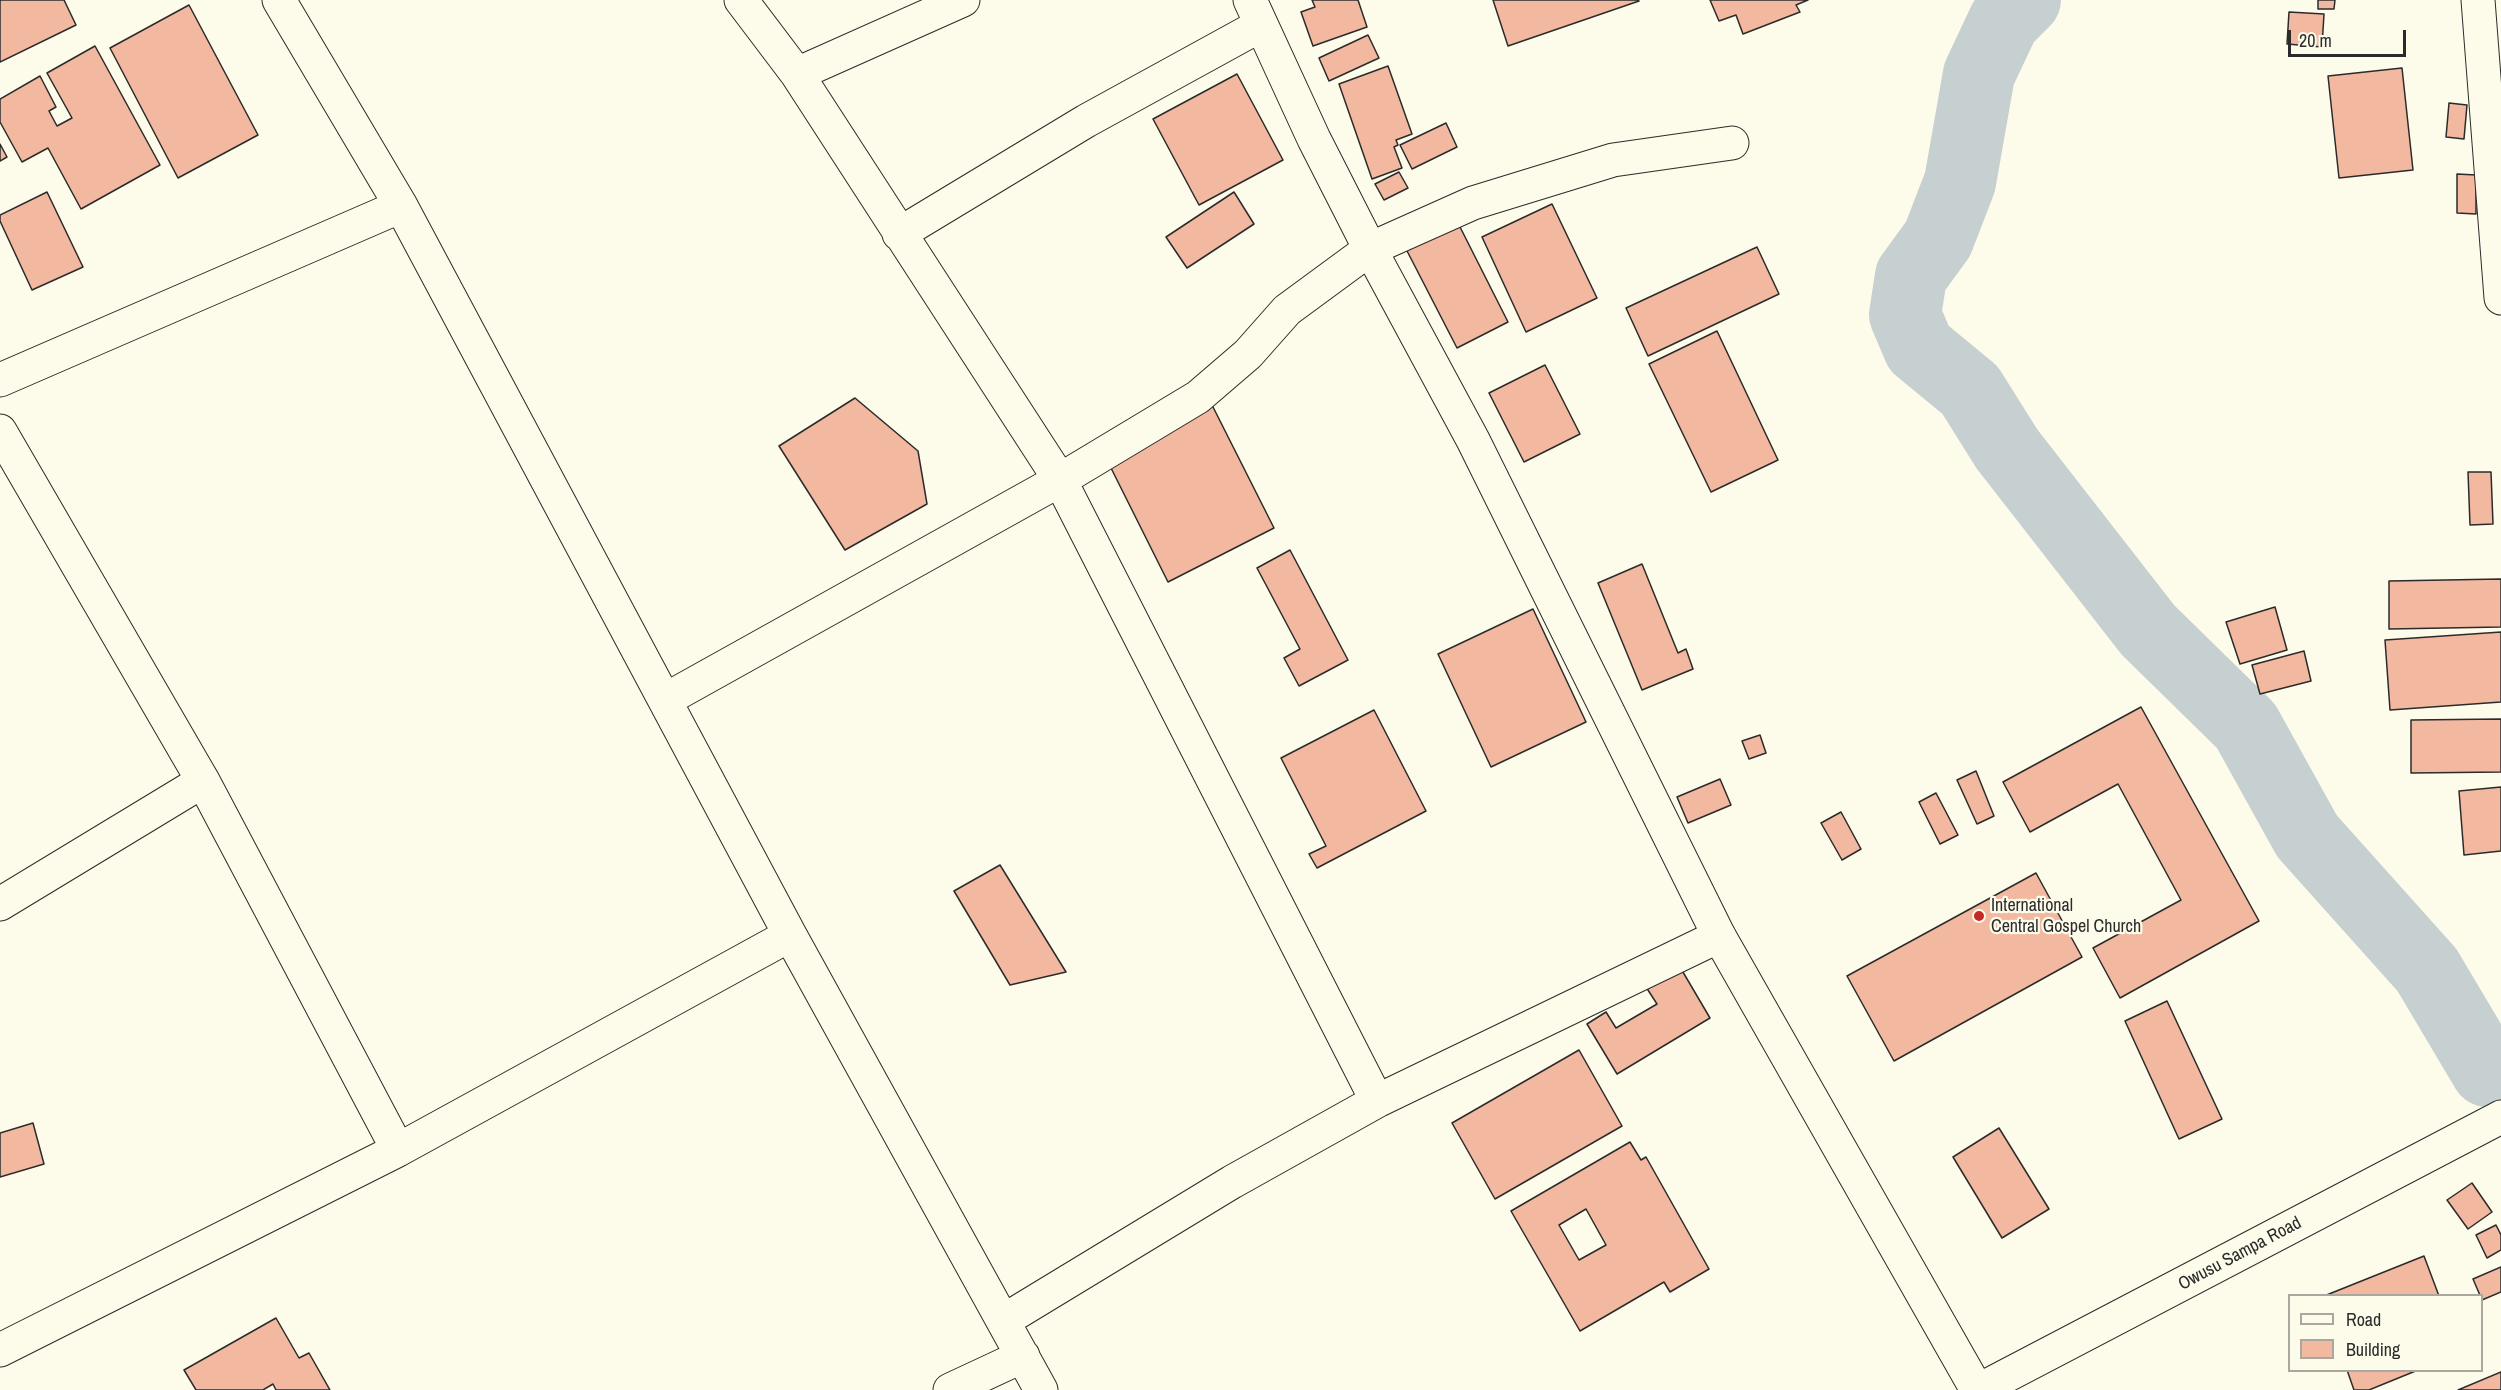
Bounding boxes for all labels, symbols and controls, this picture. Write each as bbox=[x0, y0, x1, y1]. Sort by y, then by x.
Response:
scale bar bbox=[2291, 18, 2410, 56]
text: 20 m bbox=[2299, 28, 2332, 53]
place label: International Central Gospel Church bbox=[1991, 895, 2141, 938]
marker: International Central Gospel Church bbox=[1972, 909, 1986, 923]
street label: Owusu Sampa Road bbox=[2175, 1212, 2305, 1296]
legend bbox=[2288, 1294, 2483, 1372]
text: Road bbox=[2346, 1307, 2381, 1332]
text: Building bbox=[2346, 1337, 2400, 1362]

